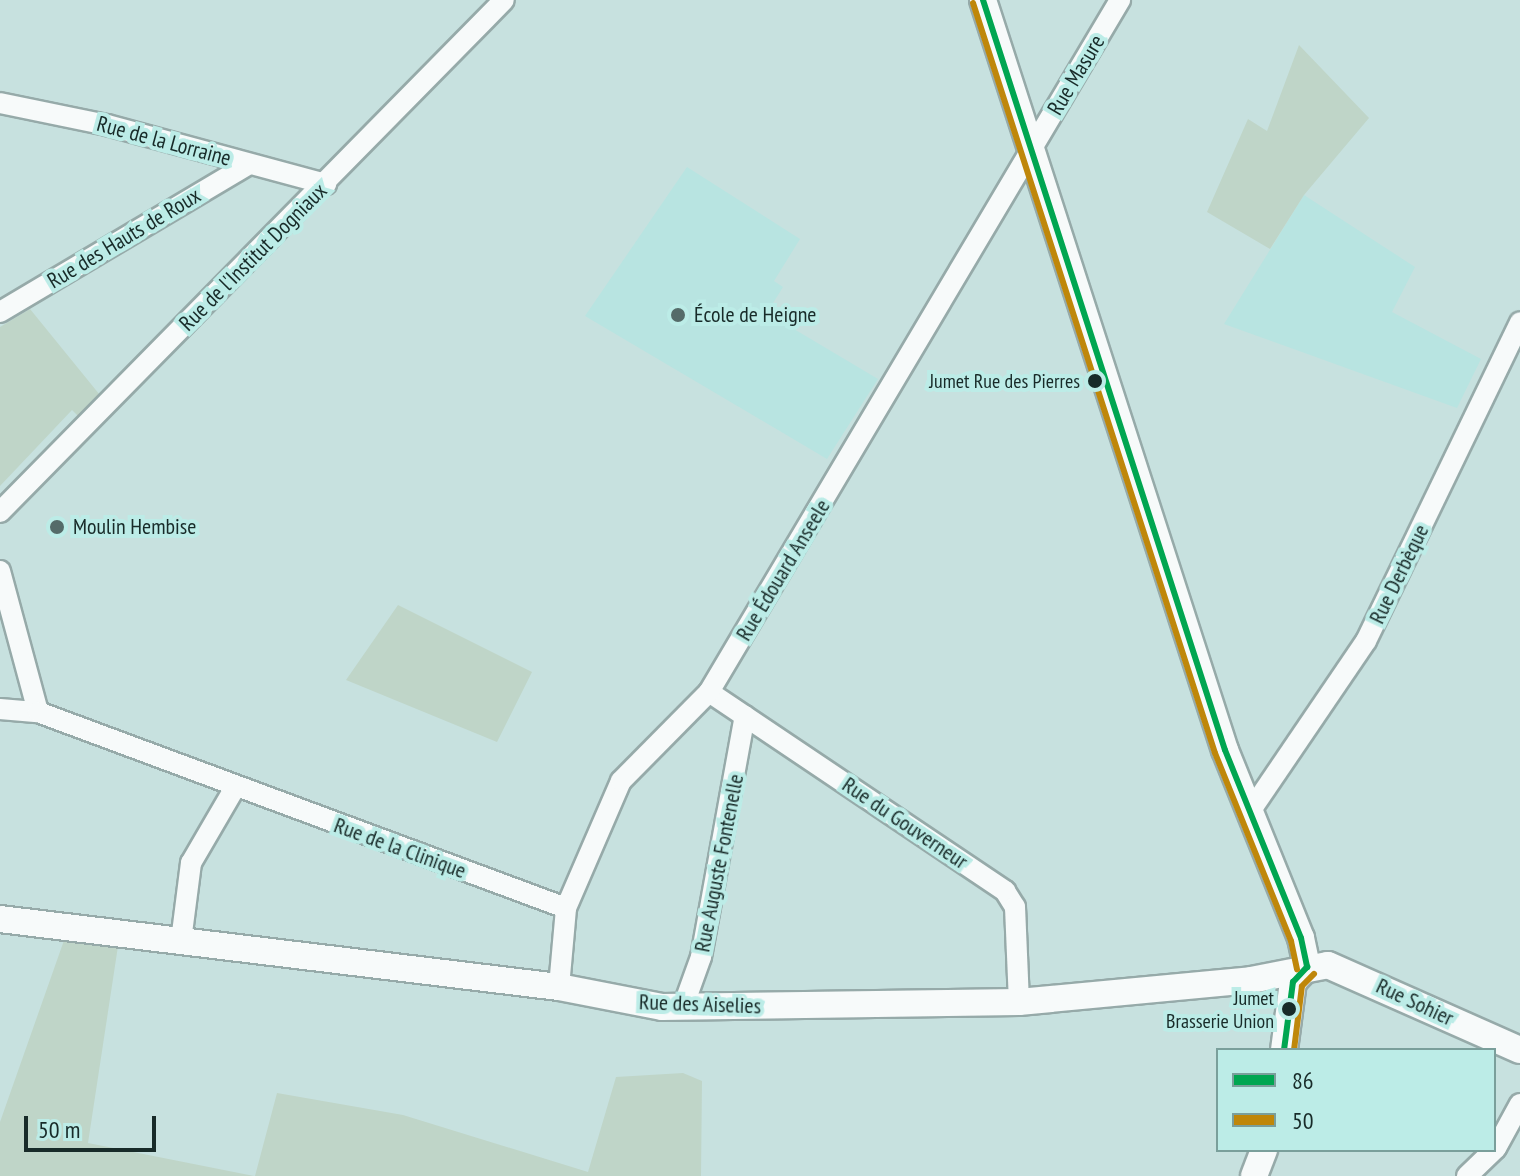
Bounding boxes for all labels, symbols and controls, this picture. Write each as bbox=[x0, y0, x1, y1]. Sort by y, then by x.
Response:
street label: Rue Masure bbox=[1042, 30, 1110, 120]
street label: Rue de la Lorraine bbox=[94, 110, 234, 172]
street label: Rue de l'Institut Dogniaux bbox=[174, 178, 332, 336]
street label: Rue des Hauts de Roux bbox=[43, 182, 205, 294]
place label: École de Heigne bbox=[694, 302, 816, 328]
marker: École de Heigne bbox=[669, 306, 687, 324]
place label: Jumet Rue des Pierres bbox=[929, 369, 1080, 393]
marker: Jumet Rue des Pierres bbox=[1087, 373, 1103, 389]
street label: Rue Édouard Anseele bbox=[730, 494, 836, 646]
place label: Moulin Hembise bbox=[73, 514, 196, 540]
marker: Moulin Hembise bbox=[48, 518, 66, 536]
street label: Rue Derbèque bbox=[1364, 520, 1434, 628]
street label: Rue du Gouverneur bbox=[837, 771, 973, 875]
street label: Rue Auguste Fontenelle bbox=[689, 772, 749, 954]
street label: Rue de la Clinique bbox=[331, 812, 469, 884]
street label: Rue Sohier bbox=[1372, 973, 1458, 1031]
place label: Jumet Brasserie Union bbox=[1166, 986, 1274, 1033]
street label: Rue des Aiselies bbox=[638, 989, 762, 1019]
marker: Jumet Brasserie Union bbox=[1281, 1001, 1297, 1017]
legend bbox=[1216, 1048, 1496, 1152]
text: 86 bbox=[1292, 1065, 1314, 1096]
scale bar bbox=[28, 1100, 160, 1150]
text: 50 bbox=[1292, 1105, 1314, 1136]
text: 50 m bbox=[38, 1114, 80, 1145]

